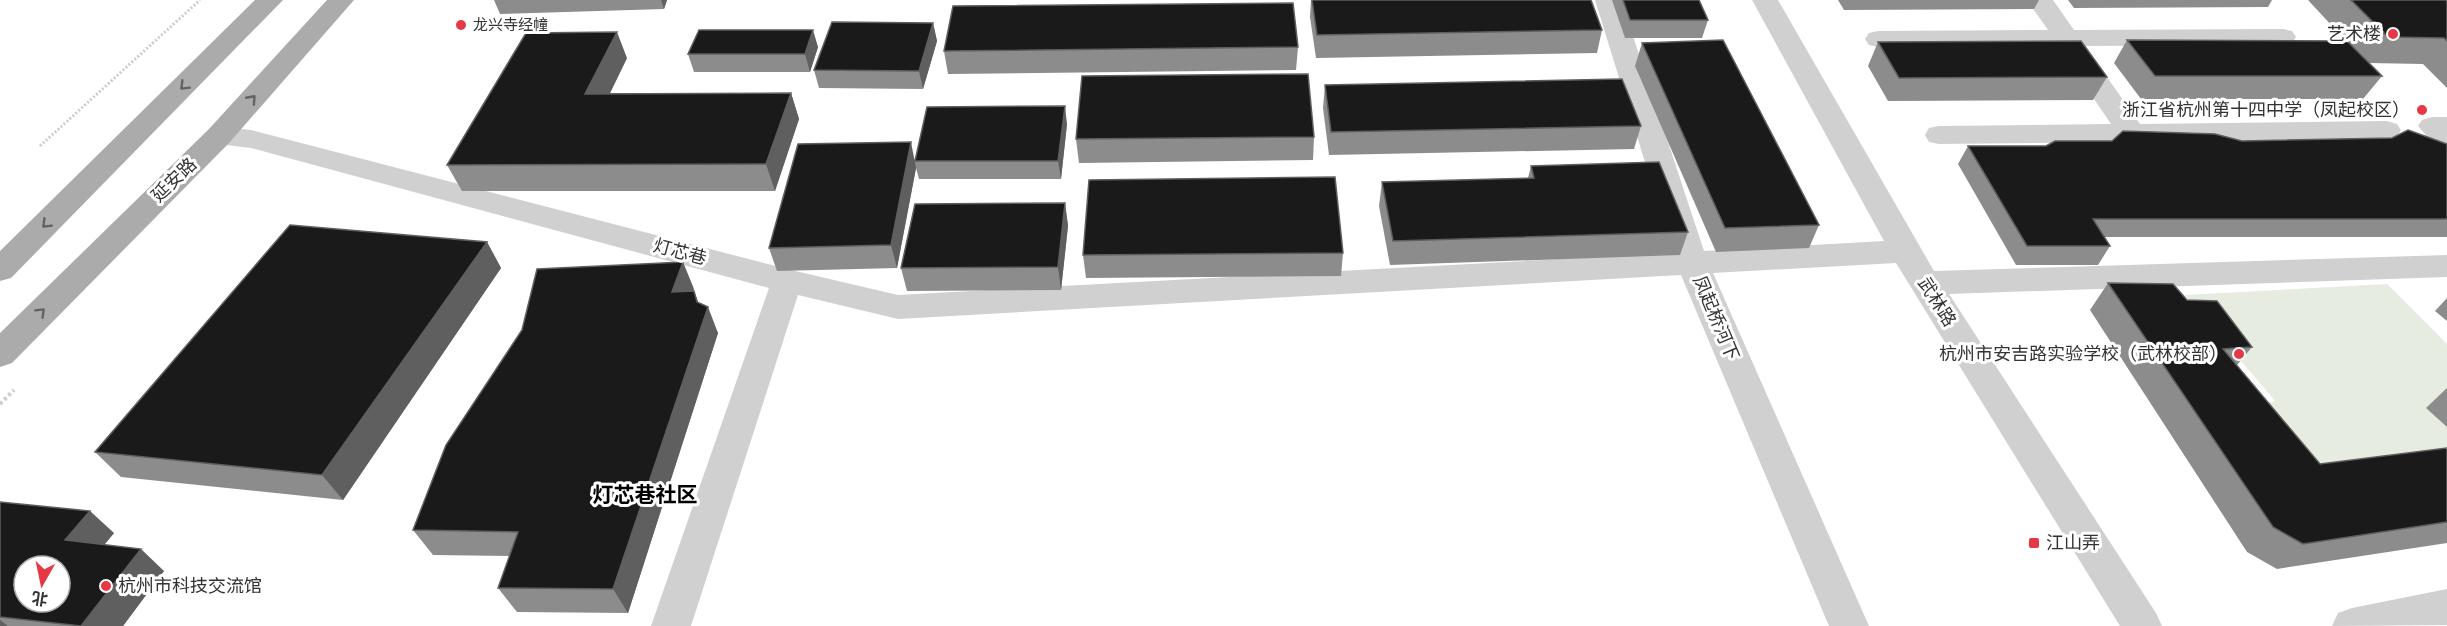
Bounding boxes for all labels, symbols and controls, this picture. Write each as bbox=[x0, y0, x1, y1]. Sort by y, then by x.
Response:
place label: 龙兴寺经幢 bbox=[473, 16, 548, 33]
marker: 龙兴寺经幢 bbox=[454, 18, 468, 32]
place label: 艺术楼 bbox=[2327, 23, 2381, 44]
marker: 艺术楼 bbox=[2386, 27, 2400, 41]
one-way arrow bbox=[180, 79, 190, 90]
one-way arrow bbox=[245, 96, 256, 106]
place label: 浙江省杭州第十四中学（凤起校区） bbox=[2122, 99, 2410, 120]
marker: 浙江省杭州第十四中学（凤起校区） bbox=[2415, 103, 2429, 117]
street label: 延安路 bbox=[147, 153, 200, 206]
one-way arrow bbox=[42, 217, 53, 228]
street label: 灯芯巷 bbox=[651, 234, 709, 269]
street label: 凤起桥河下 bbox=[1689, 272, 1744, 363]
street label: 武林路 bbox=[1914, 273, 1961, 330]
one-way arrow bbox=[33, 309, 44, 320]
place label: 杭州市安吉路实验学校（武林校部） bbox=[1939, 343, 2227, 364]
marker: 杭州市安吉路实验学校（武林校部） bbox=[2232, 347, 2246, 361]
district label: 灯芯巷社区 bbox=[593, 482, 698, 507]
place label: 江山弄 bbox=[2046, 532, 2100, 553]
marker: 江山弄 bbox=[2027, 536, 2041, 550]
north arrow bbox=[12, 554, 72, 614]
place label: 杭州市科技交流馆 bbox=[118, 575, 262, 596]
marker: 杭州市科技交流馆 bbox=[99, 579, 113, 593]
text: 北 bbox=[30, 588, 49, 609]

